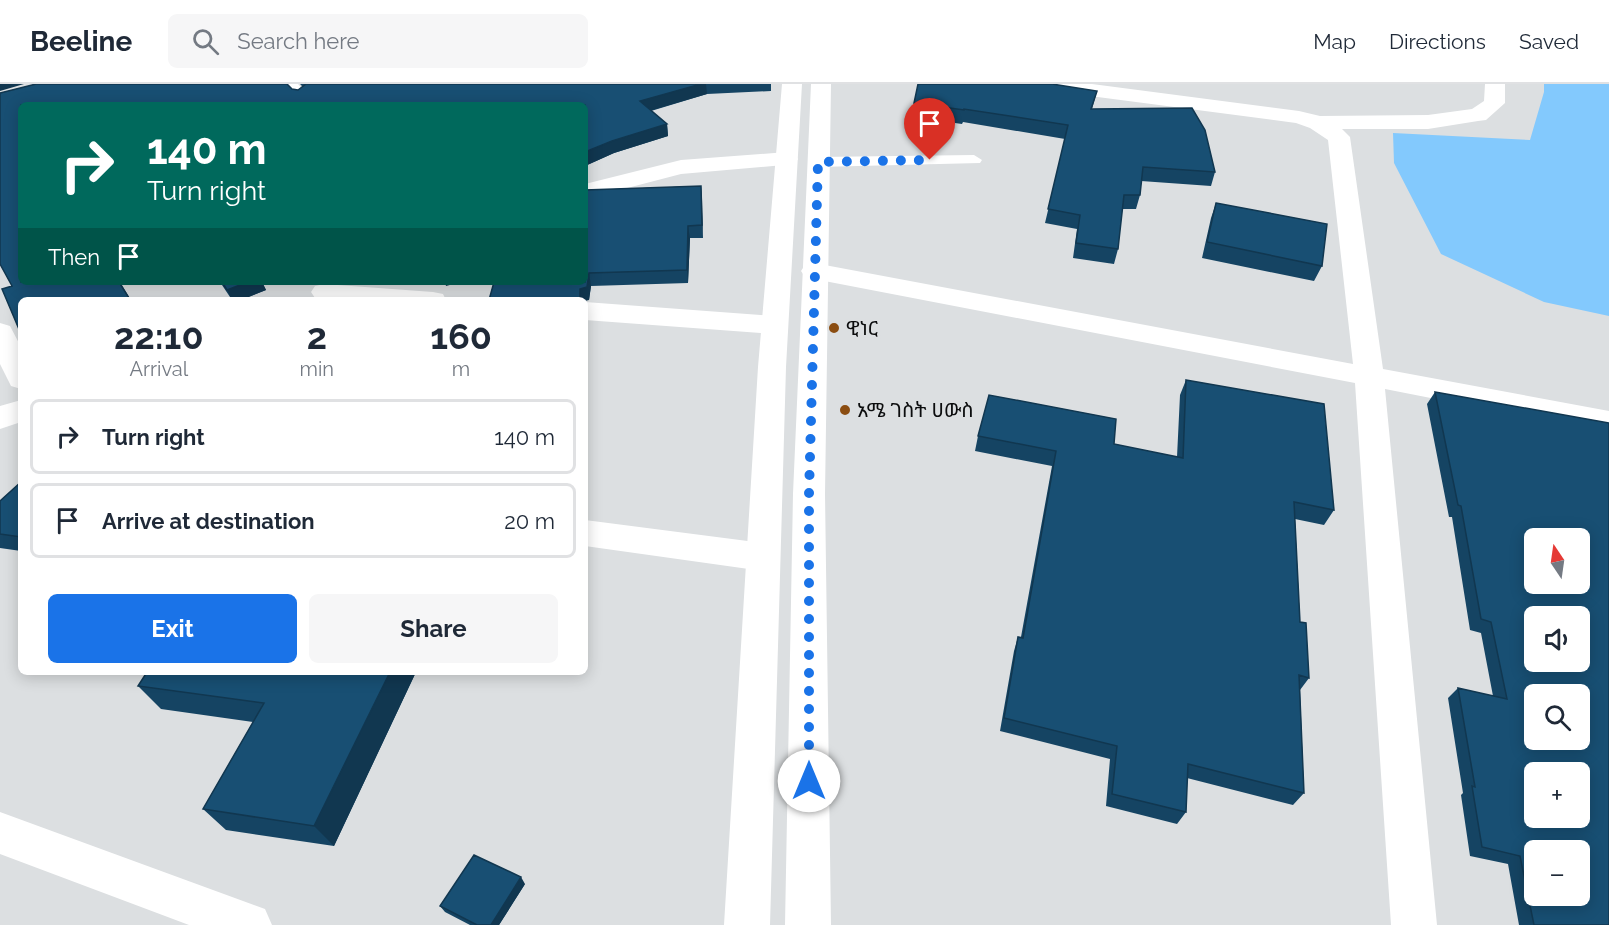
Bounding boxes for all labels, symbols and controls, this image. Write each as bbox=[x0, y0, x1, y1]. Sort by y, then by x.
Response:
search box bbox=[168, 14, 588, 68]
text: Beeline bbox=[30, 25, 132, 58]
icon: search bbox=[189, 25, 222, 58]
text: Search here bbox=[237, 28, 359, 54]
text: Map bbox=[1313, 29, 1356, 54]
text: Directions bbox=[1389, 29, 1486, 54]
text: Saved bbox=[1519, 29, 1579, 54]
pin bbox=[904, 98, 955, 160]
icon: arrive bbox=[913, 107, 946, 140]
text: 140 m bbox=[147, 125, 267, 174]
icon: right bbox=[48, 126, 126, 204]
text: Turn right bbox=[147, 175, 266, 206]
icon: arrive bbox=[112, 240, 145, 273]
text: Then bbox=[48, 244, 100, 270]
text: 22:10 bbox=[114, 315, 204, 357]
text: 2 bbox=[307, 315, 327, 357]
text: 160 bbox=[430, 315, 492, 357]
place label: ዊነር bbox=[846, 316, 878, 340]
marker: ዊነር bbox=[827, 321, 841, 335]
text: Arrival bbox=[129, 357, 188, 381]
text: min bbox=[300, 357, 334, 381]
text: m bbox=[452, 357, 470, 381]
place label: አሜ ገስት ሀውስ bbox=[857, 398, 974, 422]
marker: አሜ ገስት ሀውስ bbox=[838, 403, 852, 417]
icon: right bbox=[51, 420, 84, 453]
text: Turn right bbox=[102, 424, 205, 450]
text: 140 m bbox=[494, 424, 555, 450]
icon: arrive bbox=[51, 504, 84, 537]
text: Arrive at destination bbox=[102, 508, 315, 534]
text: 20 m bbox=[504, 508, 555, 534]
north arrow bbox=[1524, 528, 1590, 594]
map controls bbox=[1524, 528, 1590, 906]
button: Exit bbox=[48, 594, 297, 663]
button: Share bbox=[309, 594, 558, 663]
button: sound bbox=[1524, 606, 1590, 672]
button: search bbox=[1524, 684, 1590, 750]
position arrow bbox=[777, 749, 841, 813]
button: + bbox=[1524, 762, 1590, 828]
button: − bbox=[1524, 840, 1590, 906]

